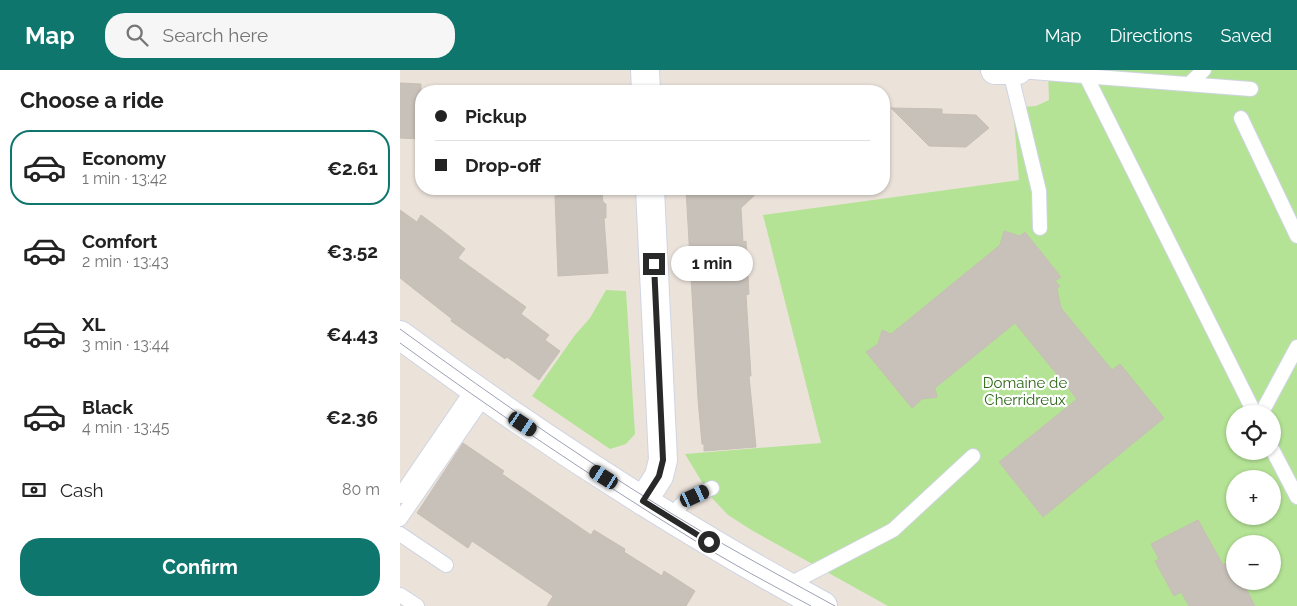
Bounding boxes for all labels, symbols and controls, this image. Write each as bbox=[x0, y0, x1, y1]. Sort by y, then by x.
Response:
search box bbox=[105, 13, 455, 58]
text: Map bbox=[25, 21, 75, 50]
icon: search bbox=[123, 21, 151, 49]
text: Search here bbox=[163, 24, 268, 46]
text: Map bbox=[1045, 25, 1081, 46]
text: Directions bbox=[1109, 25, 1193, 46]
text: Saved bbox=[1221, 25, 1272, 46]
text: Choose a ride bbox=[20, 87, 164, 113]
text: Pickup bbox=[465, 105, 527, 127]
icon: car bbox=[22, 145, 67, 190]
text: Economy bbox=[82, 147, 166, 169]
text: Drop-off bbox=[465, 154, 541, 176]
text: €2.61 bbox=[327, 157, 378, 179]
text: 1 min · 13:42 bbox=[82, 169, 167, 188]
icon: car bbox=[22, 228, 67, 273]
text: Comfort bbox=[82, 230, 157, 252]
text: €3.52 bbox=[327, 240, 378, 262]
callout: 1 min bbox=[672, 246, 754, 282]
text: 2 min · 13:43 bbox=[82, 252, 169, 271]
route end bbox=[643, 253, 665, 275]
text: 1 min bbox=[692, 254, 732, 273]
icon: car bbox=[22, 311, 67, 356]
text: XL bbox=[82, 313, 105, 335]
text: €4.43 bbox=[326, 323, 378, 345]
text: 3 min · 13:44 bbox=[82, 335, 169, 354]
park label: Domaine de Cherridreux bbox=[983, 374, 1067, 409]
icon: car bbox=[22, 394, 67, 439]
text: Black bbox=[82, 396, 133, 418]
map controls bbox=[1226, 405, 1281, 590]
button: locate bbox=[1226, 405, 1281, 460]
text: €2.36 bbox=[326, 406, 378, 428]
car bbox=[506, 409, 539, 439]
text: 4 min · 13:45 bbox=[82, 418, 169, 437]
car bbox=[587, 463, 620, 491]
button: + bbox=[1226, 470, 1281, 525]
icon: cash bbox=[20, 476, 48, 504]
text: Cash bbox=[60, 479, 104, 501]
text: 80 m bbox=[342, 480, 380, 499]
car bbox=[678, 483, 711, 509]
route start bbox=[698, 531, 720, 553]
button: − bbox=[1226, 535, 1281, 590]
button: Confirm bbox=[20, 538, 380, 596]

